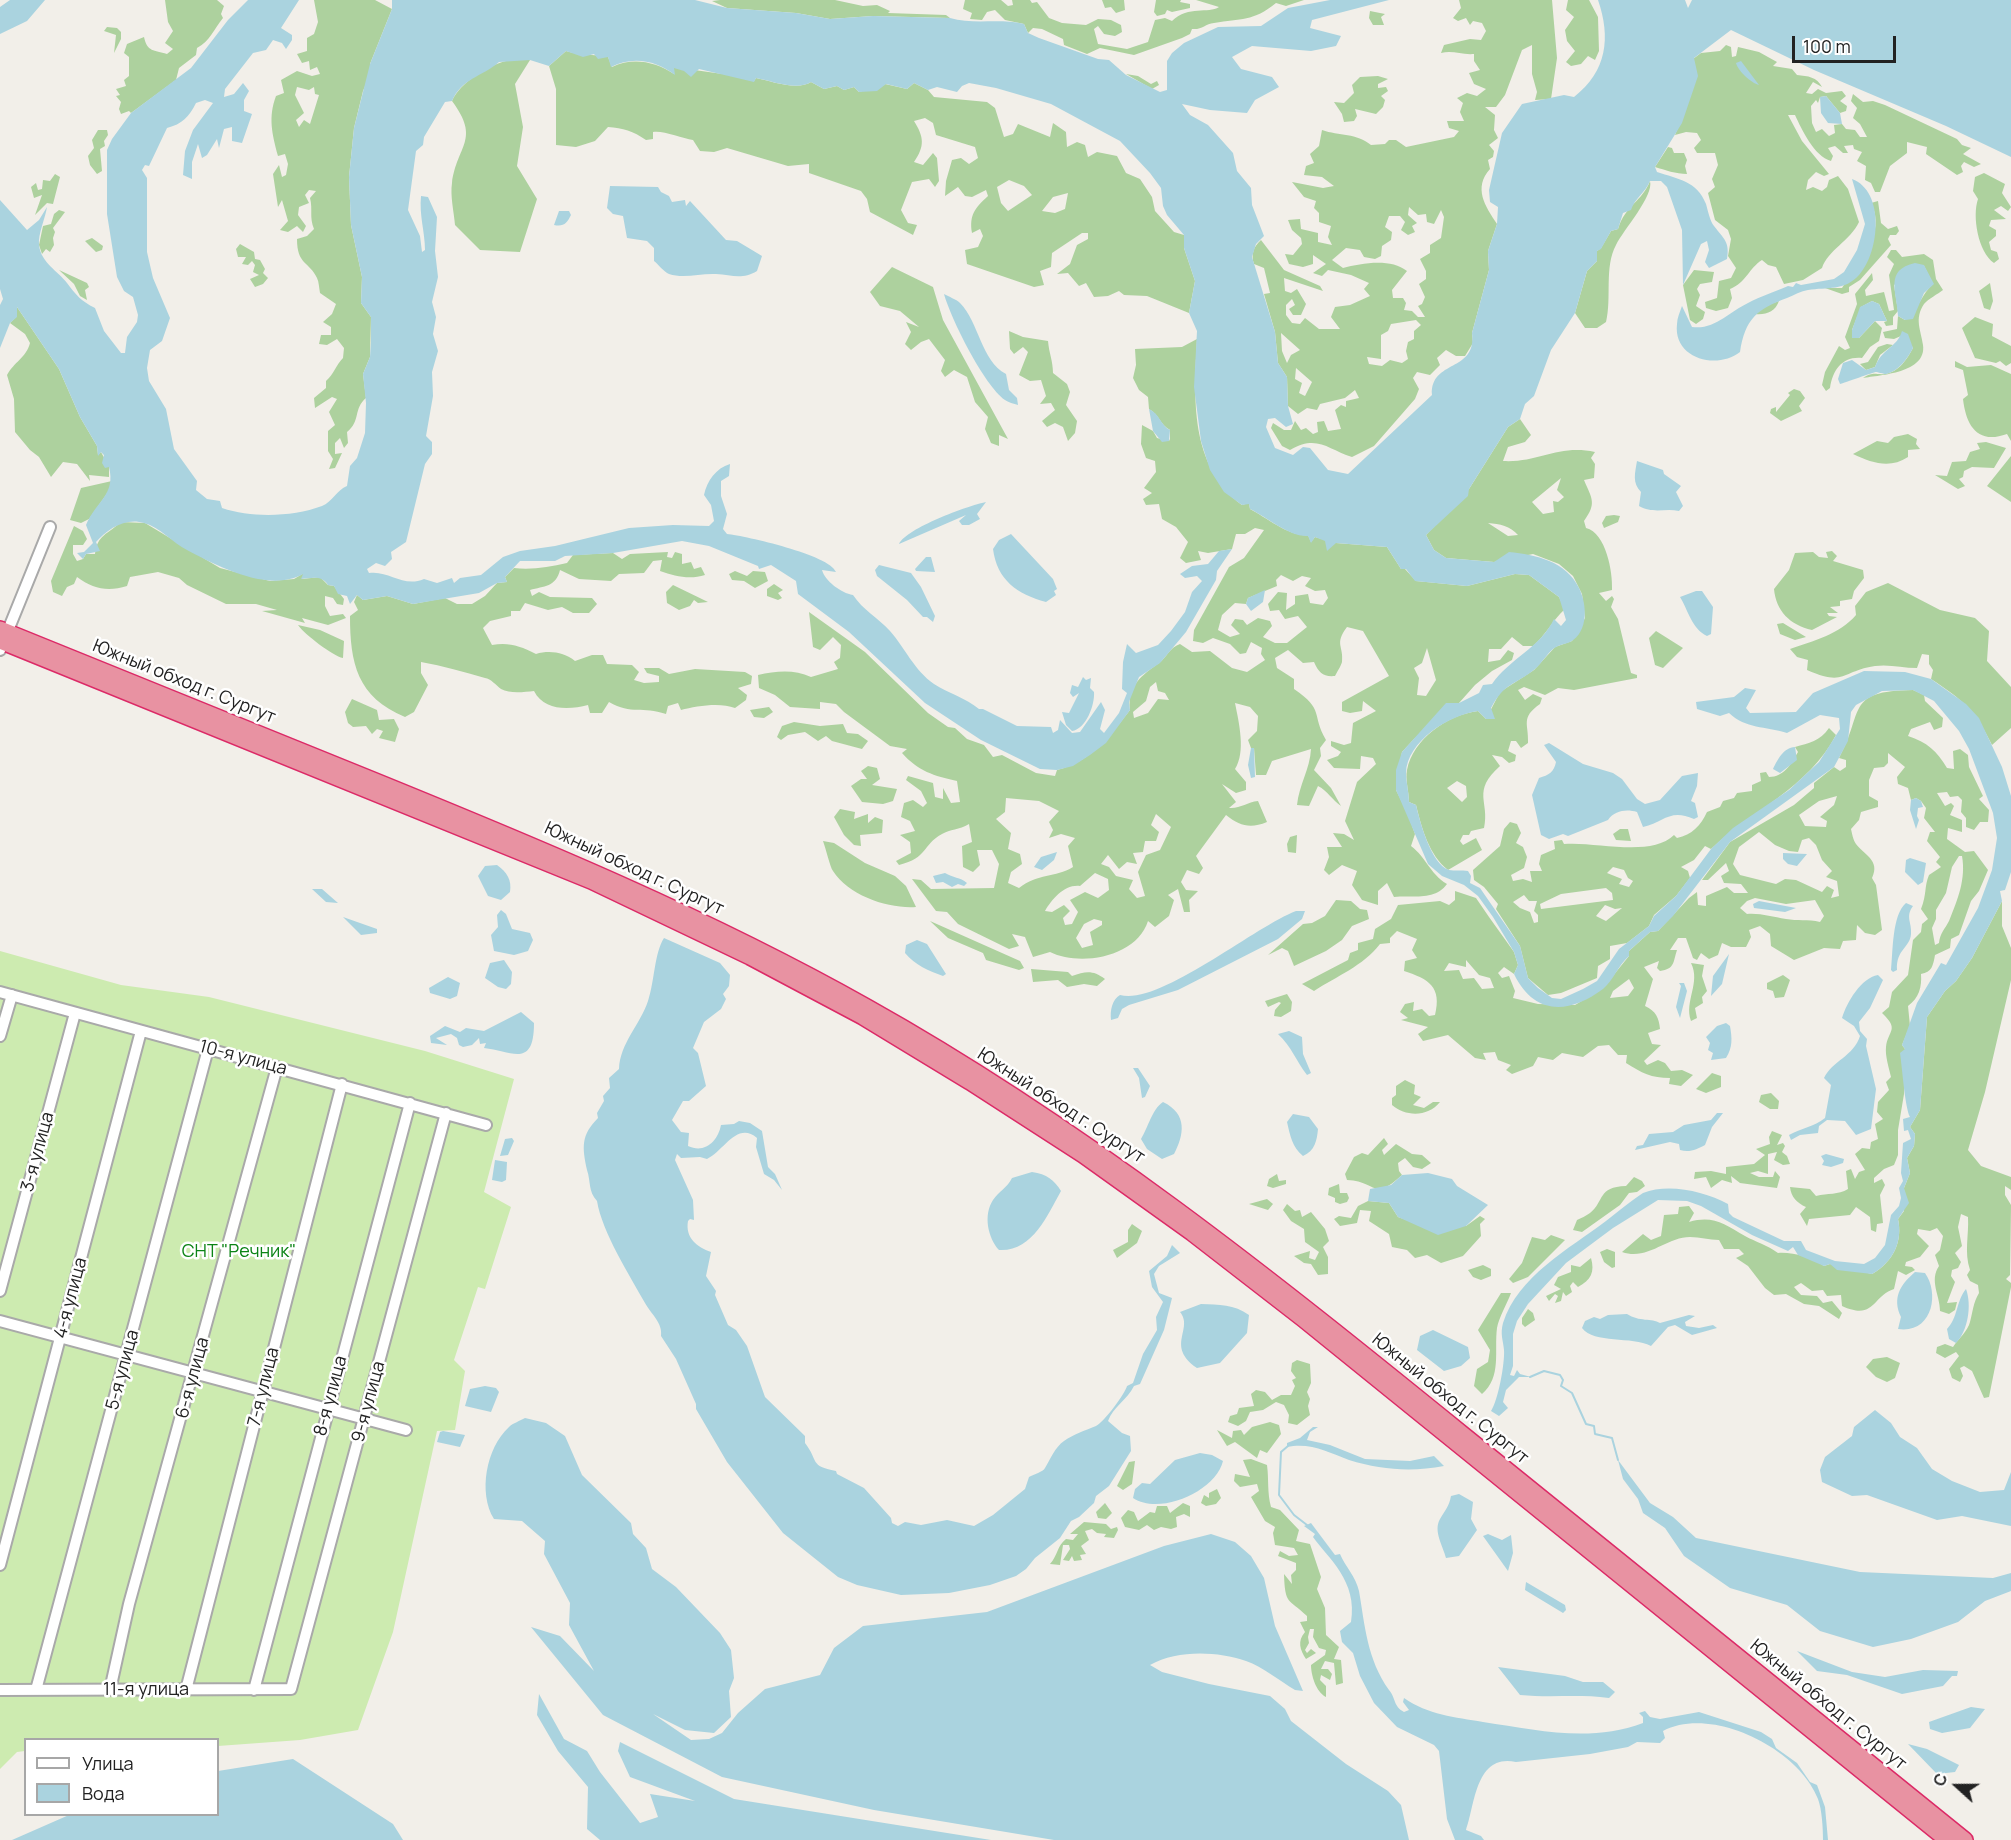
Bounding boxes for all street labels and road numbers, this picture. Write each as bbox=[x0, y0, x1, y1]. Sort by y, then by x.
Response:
street label: Южный обход г. Сургут bbox=[89, 635, 279, 729]
street label: Южный обход г. Сургут bbox=[541, 818, 727, 920]
street label: 10-я улица bbox=[197, 1036, 289, 1080]
street label: Южный обход г. Сургут bbox=[973, 1044, 1149, 1168]
street label: 3-я улица bbox=[17, 1110, 59, 1194]
street label: 4-я улица bbox=[50, 1255, 92, 1341]
street label: 5-я улица bbox=[102, 1327, 144, 1413]
street label: Южный обход г. Сургут bbox=[1367, 1329, 1533, 1469]
street label: 6-я улица bbox=[172, 1335, 214, 1421]
street label: 7-я улица bbox=[244, 1345, 284, 1429]
street label: 8-я улица bbox=[310, 1353, 352, 1439]
street label: 9-я улица bbox=[348, 1359, 390, 1445]
street label: Южный обход г. Сургут bbox=[1745, 1635, 1911, 1775]
street label: 11-я улица bbox=[103, 1679, 189, 1701]

